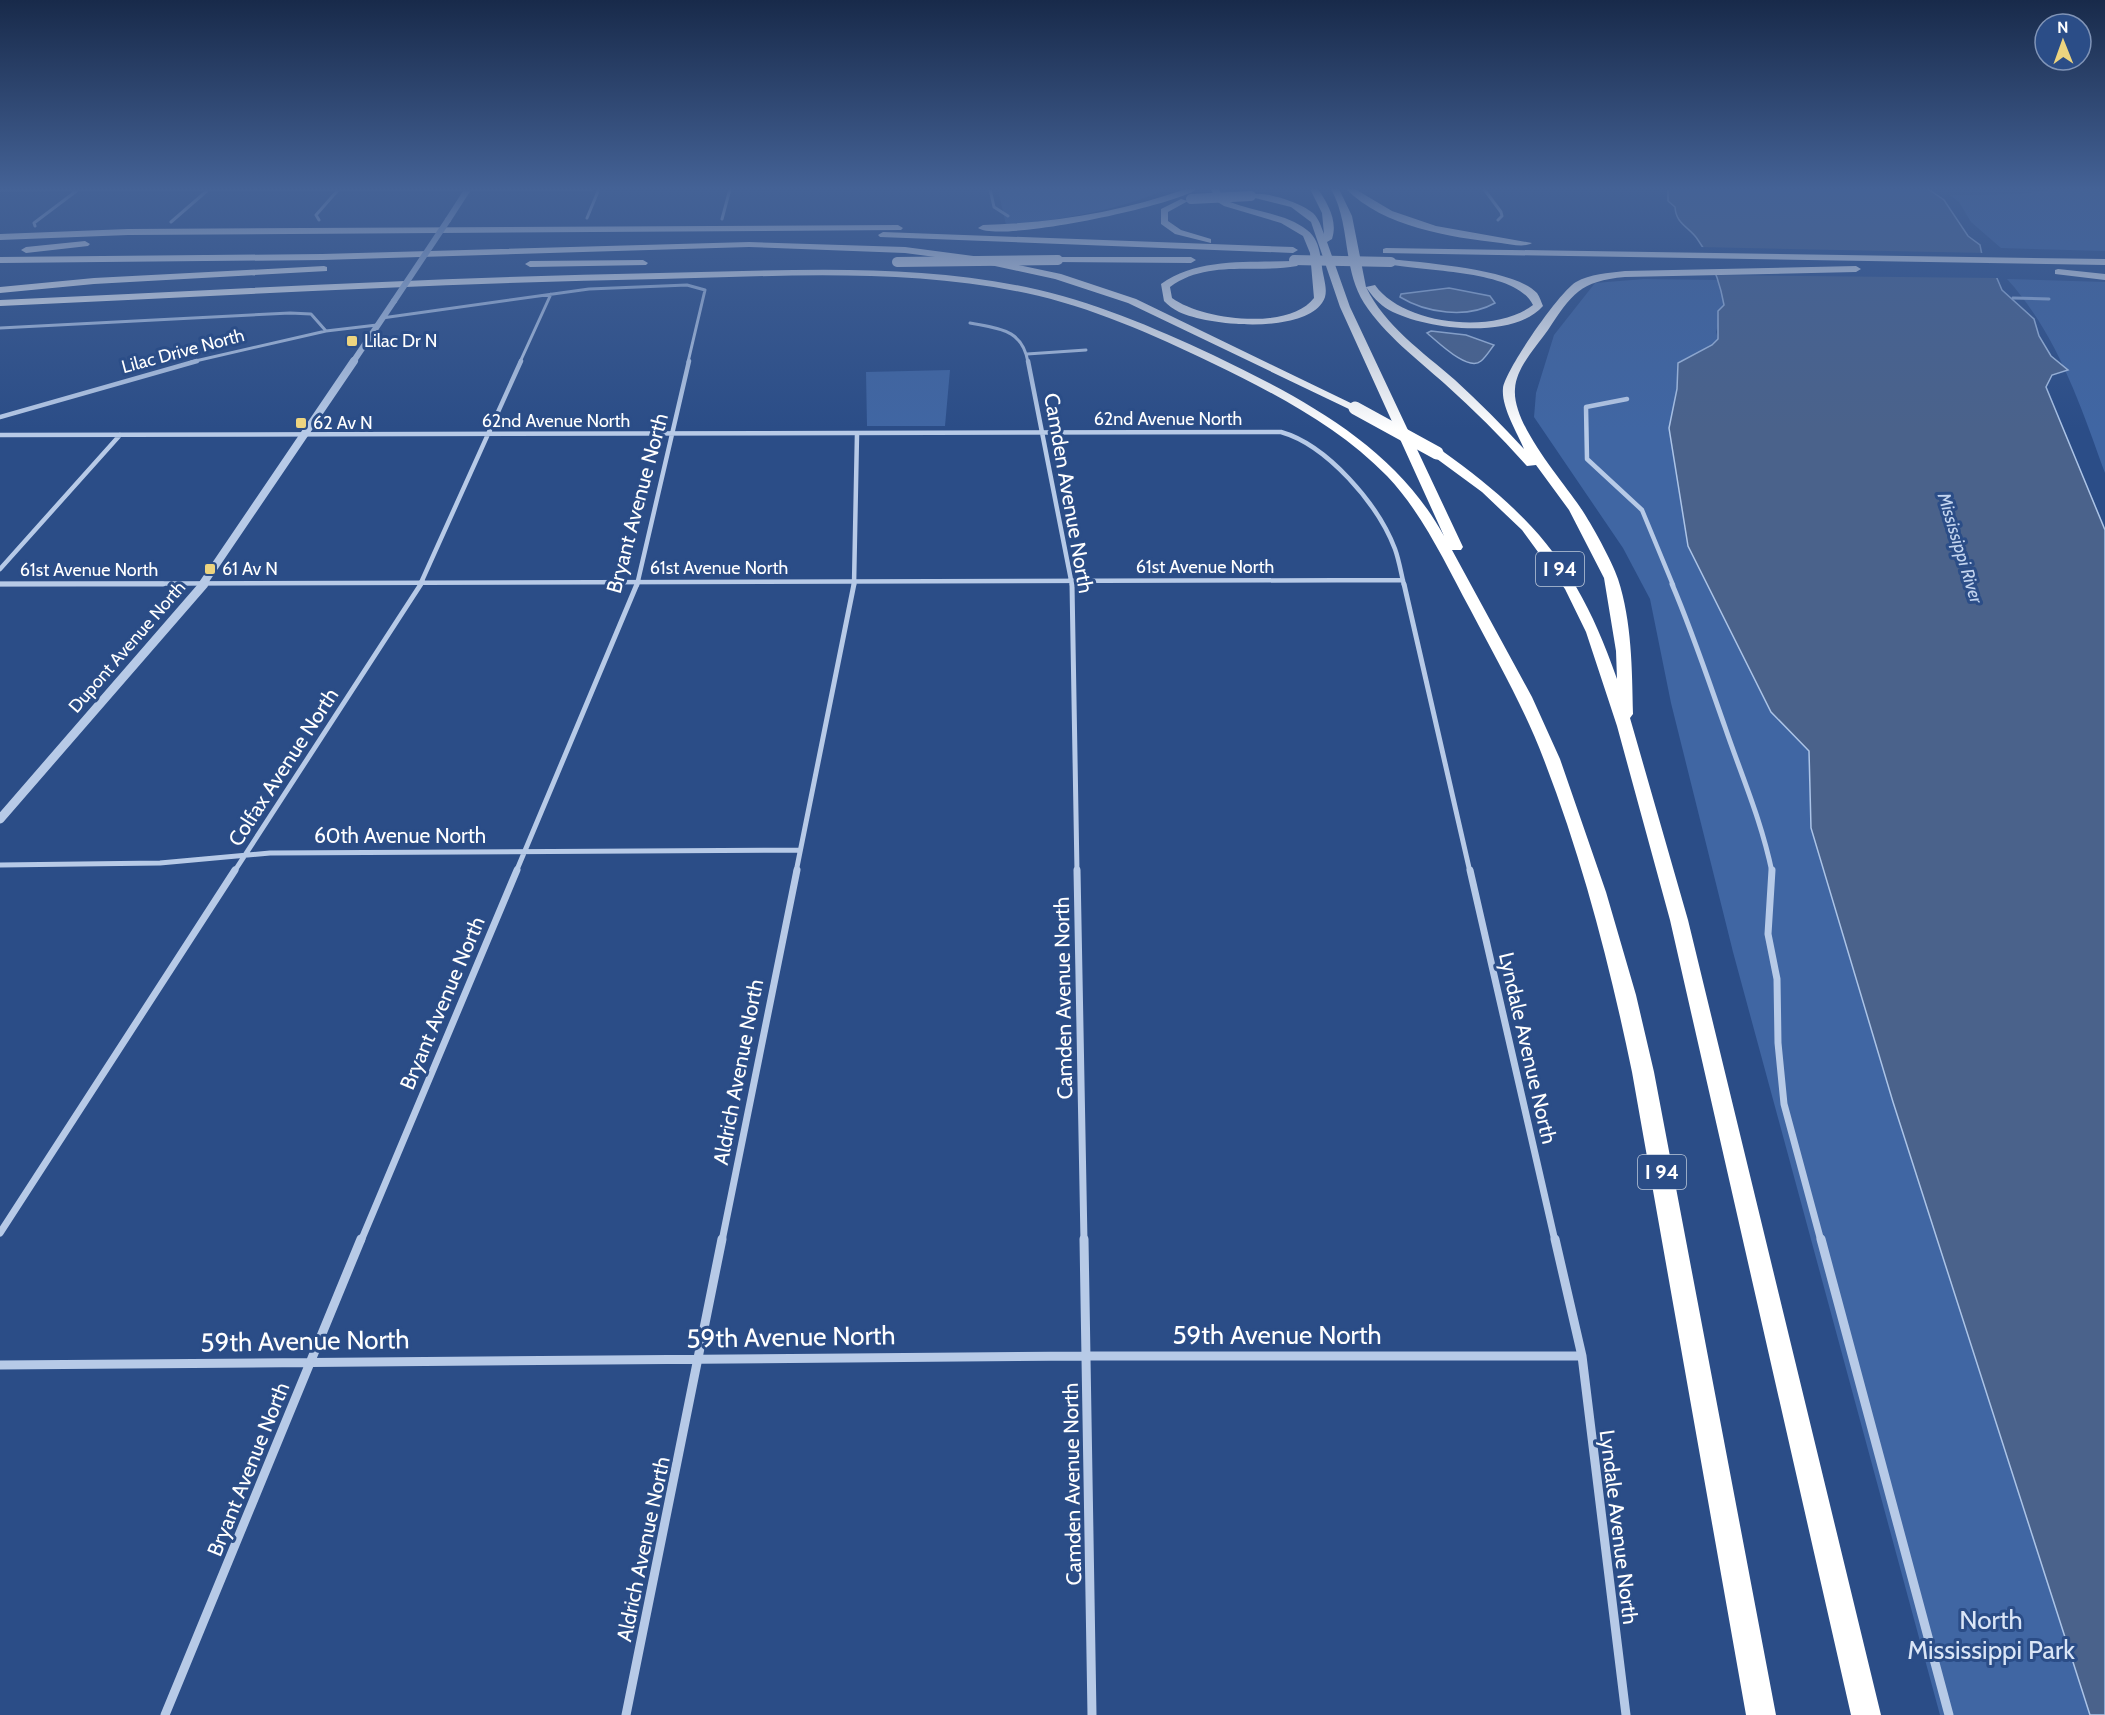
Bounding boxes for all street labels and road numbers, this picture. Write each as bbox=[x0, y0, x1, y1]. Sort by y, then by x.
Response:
street label: Lilac Drive North bbox=[119, 324, 247, 378]
street label: Camden Avenue North bbox=[1039, 391, 1099, 595]
street label: 62nd Avenue North bbox=[1094, 408, 1242, 430]
street label: 62nd Avenue North bbox=[482, 410, 630, 432]
street label: Bryant Avenue North bbox=[601, 410, 673, 596]
road number: I 94 bbox=[1536, 552, 1584, 586]
street label: 61st Avenue North bbox=[1136, 556, 1274, 578]
street label: 61st Avenue North bbox=[650, 557, 788, 579]
street label: 61st Avenue North bbox=[20, 559, 158, 581]
street label: Dupont Avenue North bbox=[64, 577, 190, 717]
street label: Colfax Avenue North bbox=[223, 683, 343, 851]
street label: 60th Avenue North bbox=[314, 823, 486, 848]
street label: Camden Avenue North bbox=[1049, 896, 1077, 1100]
street label: Bryant Avenue North bbox=[394, 913, 490, 1093]
street label: Lyndale Avenue North bbox=[1494, 950, 1562, 1146]
street label: Aldrich Avenue North bbox=[708, 977, 768, 1167]
road number: I 94 bbox=[1638, 1155, 1686, 1189]
street label: 59th Avenue North bbox=[686, 1319, 896, 1355]
street label: 59th Avenue North bbox=[1172, 1319, 1382, 1351]
street label: 59th Avenue North bbox=[200, 1323, 410, 1359]
street label: Bryant Avenue North bbox=[202, 1378, 294, 1560]
street label: Camden Avenue North bbox=[1058, 1382, 1086, 1586]
street label: Lyndale Avenue North bbox=[1595, 1428, 1643, 1626]
street label: Aldrich Avenue North bbox=[611, 1454, 675, 1644]

